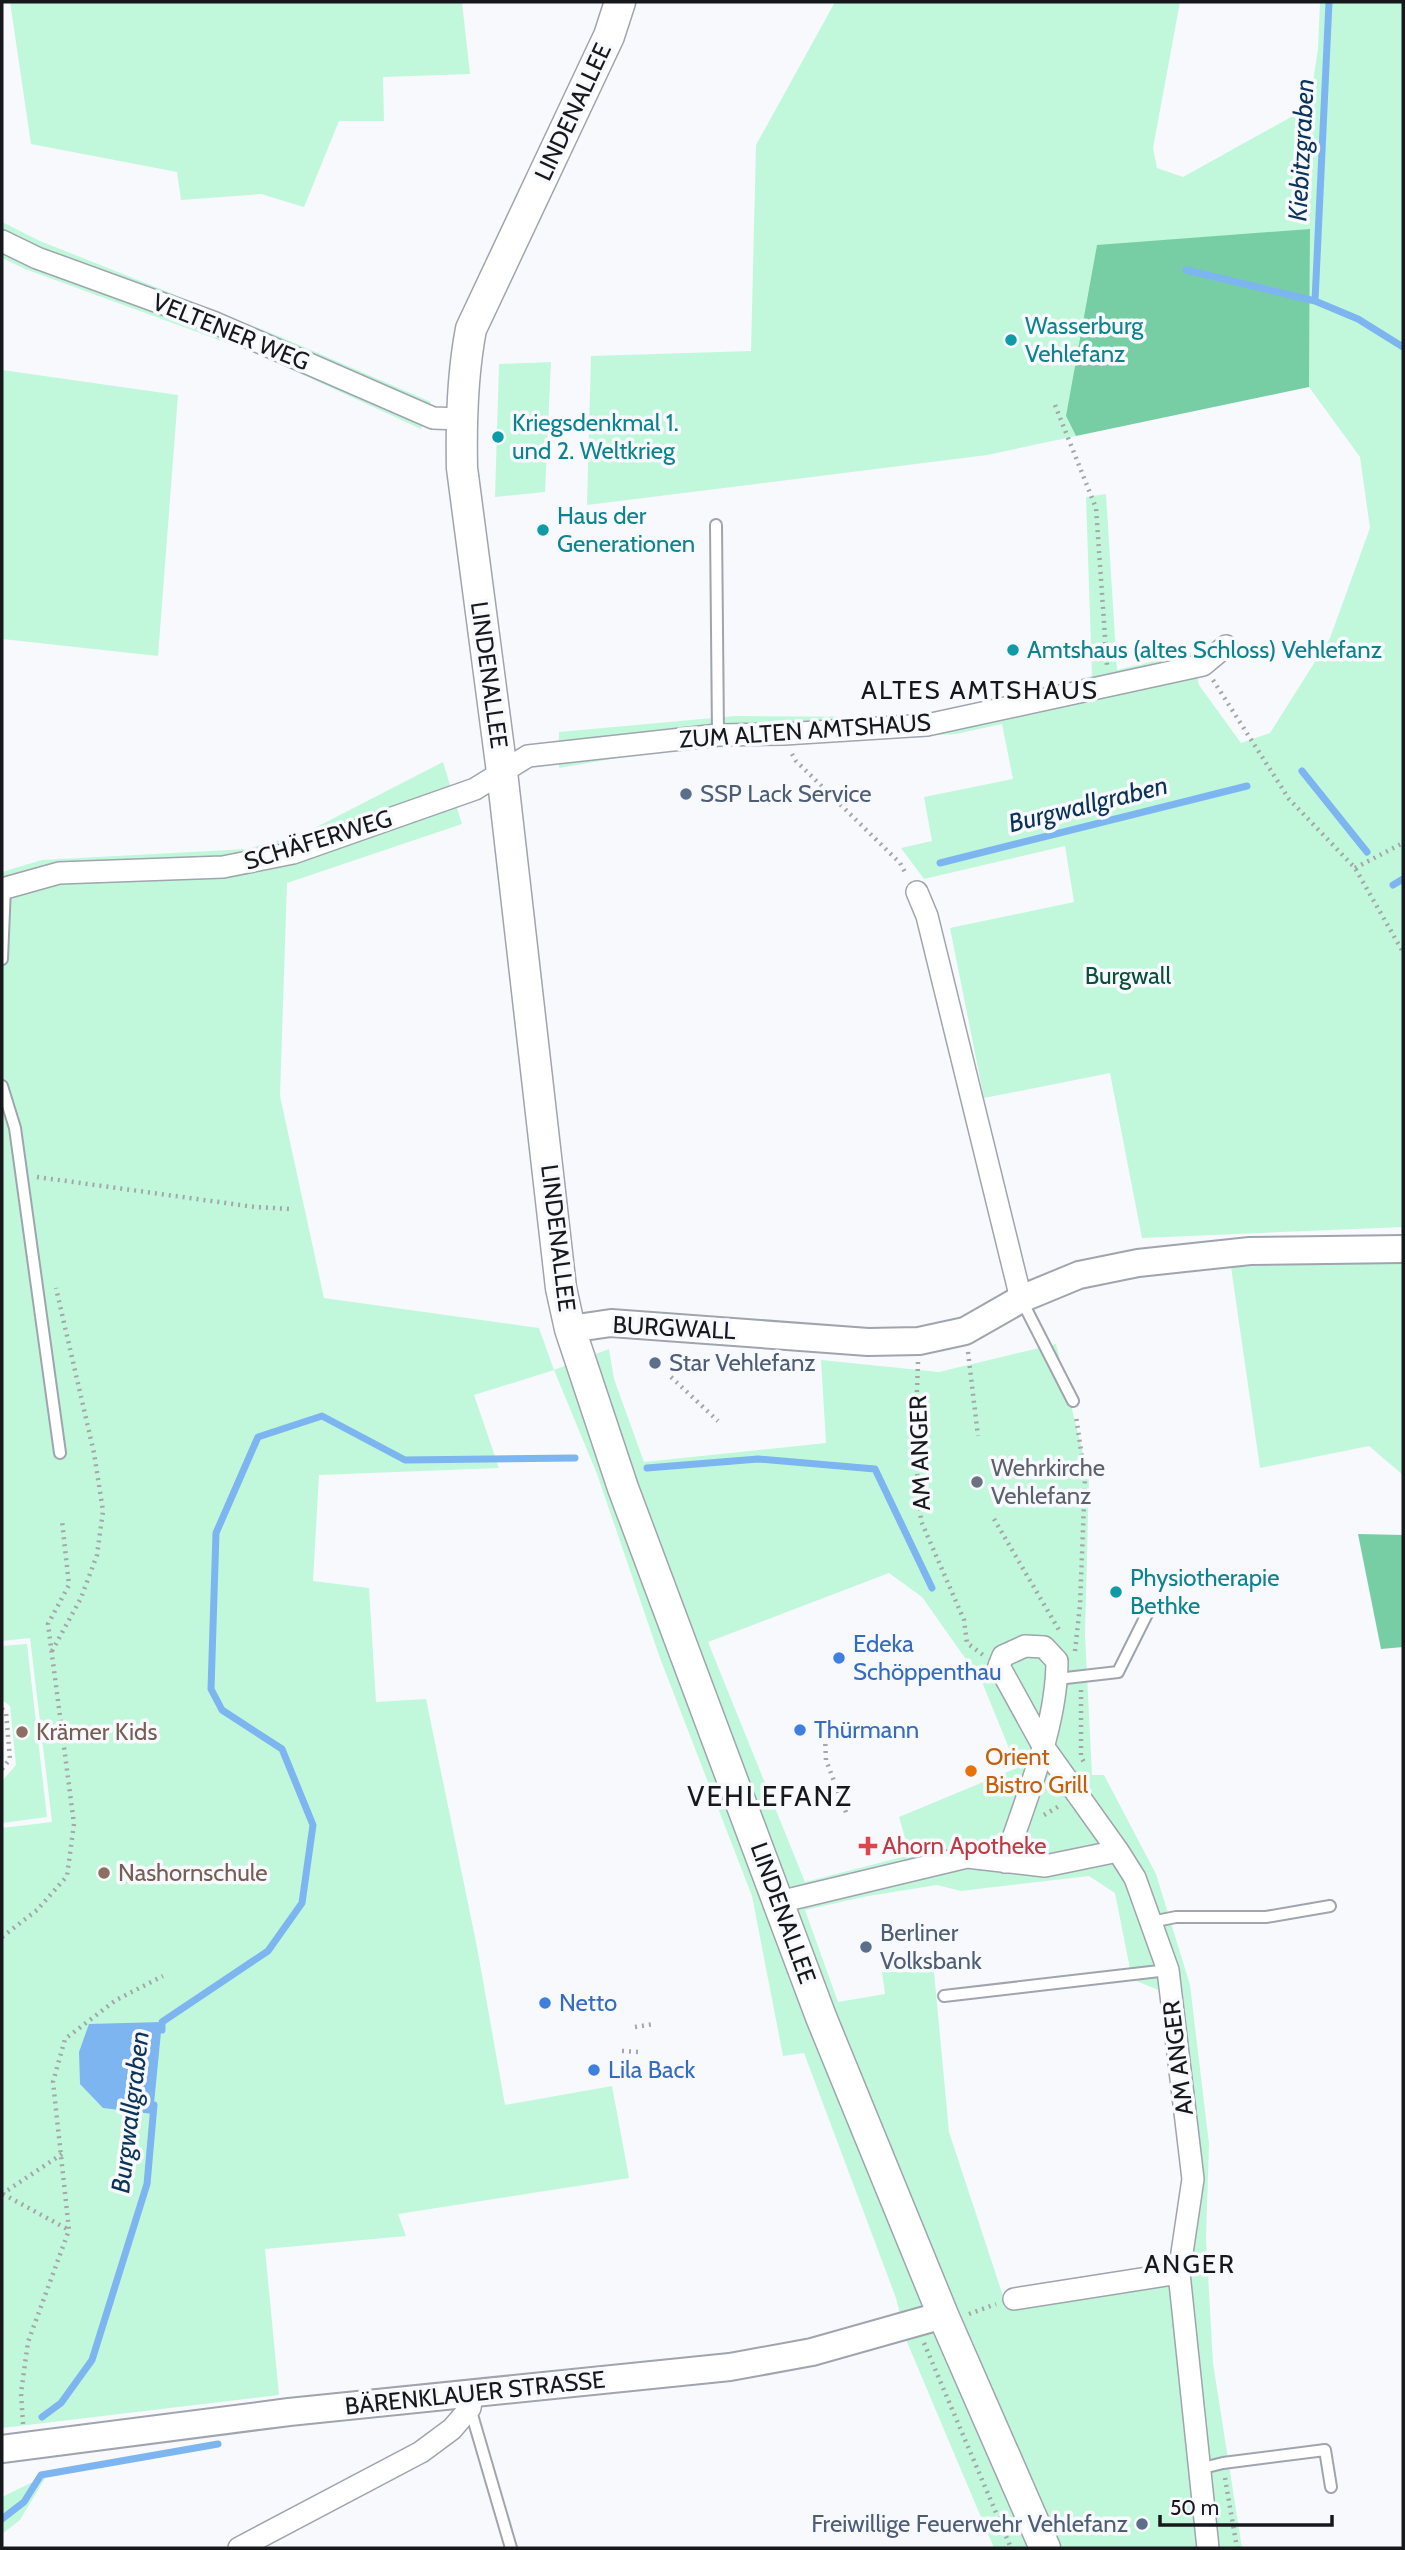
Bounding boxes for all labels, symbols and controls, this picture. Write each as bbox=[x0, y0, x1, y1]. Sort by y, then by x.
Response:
street label: LINDENALLEE bbox=[528, 39, 617, 185]
water label: Kiebitzgraben bbox=[1281, 78, 1321, 222]
street label: VELTENER WEG bbox=[149, 287, 314, 376]
place label: Wasserburg Vehlefanz bbox=[1025, 311, 1144, 368]
marker: Wasserburg Vehlefanz bbox=[1003, 332, 1019, 348]
place label: Kriegsdenkmal 1. und 2. Weltkrieg bbox=[512, 408, 679, 465]
marker: Kriegsdenkmal 1. und 2. Weltkrieg bbox=[490, 429, 506, 445]
place label: Haus der Generationen bbox=[557, 501, 695, 558]
marker: Haus der Generationen bbox=[535, 522, 551, 538]
street label: LINDENALLEE bbox=[465, 600, 514, 750]
place label: Amtshaus (altes Schloss) Vehlefanz bbox=[1027, 635, 1382, 664]
marker: Amtshaus (altes Schloss) Vehlefanz bbox=[1005, 642, 1021, 658]
district label: ALTES AMTSHAUS bbox=[861, 674, 1099, 706]
street label: ZUM ALTEN AMTSHAUS bbox=[678, 707, 932, 754]
water label: Burgwallgraben bbox=[1005, 769, 1171, 839]
place label: SSP Lack Service bbox=[700, 779, 872, 808]
marker: SSP Lack Service bbox=[678, 786, 694, 802]
street label: SCHÄFERWEG bbox=[241, 803, 395, 876]
park label: Burgwall bbox=[1085, 961, 1171, 990]
street label: LINDENALLEE bbox=[535, 1163, 582, 1313]
street label: BURGWALL bbox=[612, 1310, 736, 1345]
place label: Star Vehlefanz bbox=[669, 1348, 816, 1377]
marker: Star Vehlefanz bbox=[647, 1355, 663, 1371]
street label: AM ANGER bbox=[903, 1394, 936, 1511]
place label: Wehrkirche Vehlefanz bbox=[991, 1453, 1105, 1510]
marker: Wehrkirche Vehlefanz bbox=[969, 1474, 985, 1490]
place label: Physiotherapie Bethke bbox=[1130, 1563, 1279, 1620]
marker: Physiotherapie Bethke bbox=[1108, 1584, 1124, 1600]
place label: Edeka Schöppenthau bbox=[853, 1629, 1002, 1686]
marker: Edeka Schöppenthau bbox=[831, 1650, 847, 1666]
place label: Thürmann bbox=[814, 1715, 919, 1744]
place label: Krämer Kids bbox=[36, 1717, 157, 1746]
marker: Thürmann bbox=[792, 1722, 808, 1738]
marker: Krämer Kids bbox=[14, 1724, 30, 1740]
place label: Orient Bistro Grill bbox=[985, 1742, 1088, 1799]
marker: Orient Bistro Grill bbox=[963, 1763, 979, 1779]
district label: VEHLEFANZ bbox=[687, 1779, 853, 1813]
place label: Ahorn Apotheke bbox=[882, 1831, 1046, 1860]
street label: LINDENALLEE bbox=[745, 1838, 822, 1987]
marker: Ahorn Apotheke bbox=[860, 1838, 876, 1854]
place label: Nashornschule bbox=[118, 1858, 268, 1887]
marker: Nashornschule bbox=[96, 1865, 112, 1881]
place label: Berliner Volksbank bbox=[880, 1918, 982, 1975]
marker: Berliner Volksbank bbox=[858, 1939, 874, 1955]
place label: Netto bbox=[559, 1988, 617, 2017]
marker: Netto bbox=[537, 1995, 553, 2011]
street label: AM ANGER bbox=[1156, 1999, 1199, 2117]
water label: Burgwallgraben bbox=[104, 2029, 156, 2195]
place label: Lila Back bbox=[608, 2055, 695, 2084]
marker: Lila Back bbox=[586, 2062, 602, 2078]
district label: ANGER bbox=[1144, 2248, 1236, 2280]
street label: BÄRENKLAUER STRASSE bbox=[343, 2364, 607, 2421]
scale bar bbox=[1160, 2484, 1332, 2528]
text: 50 m bbox=[1170, 2495, 1219, 2520]
place label: Freiwillige Feuerwehr Vehlefanz bbox=[811, 2509, 1128, 2538]
marker: Freiwillige Feuerwehr Vehlefanz bbox=[1134, 2516, 1150, 2532]

